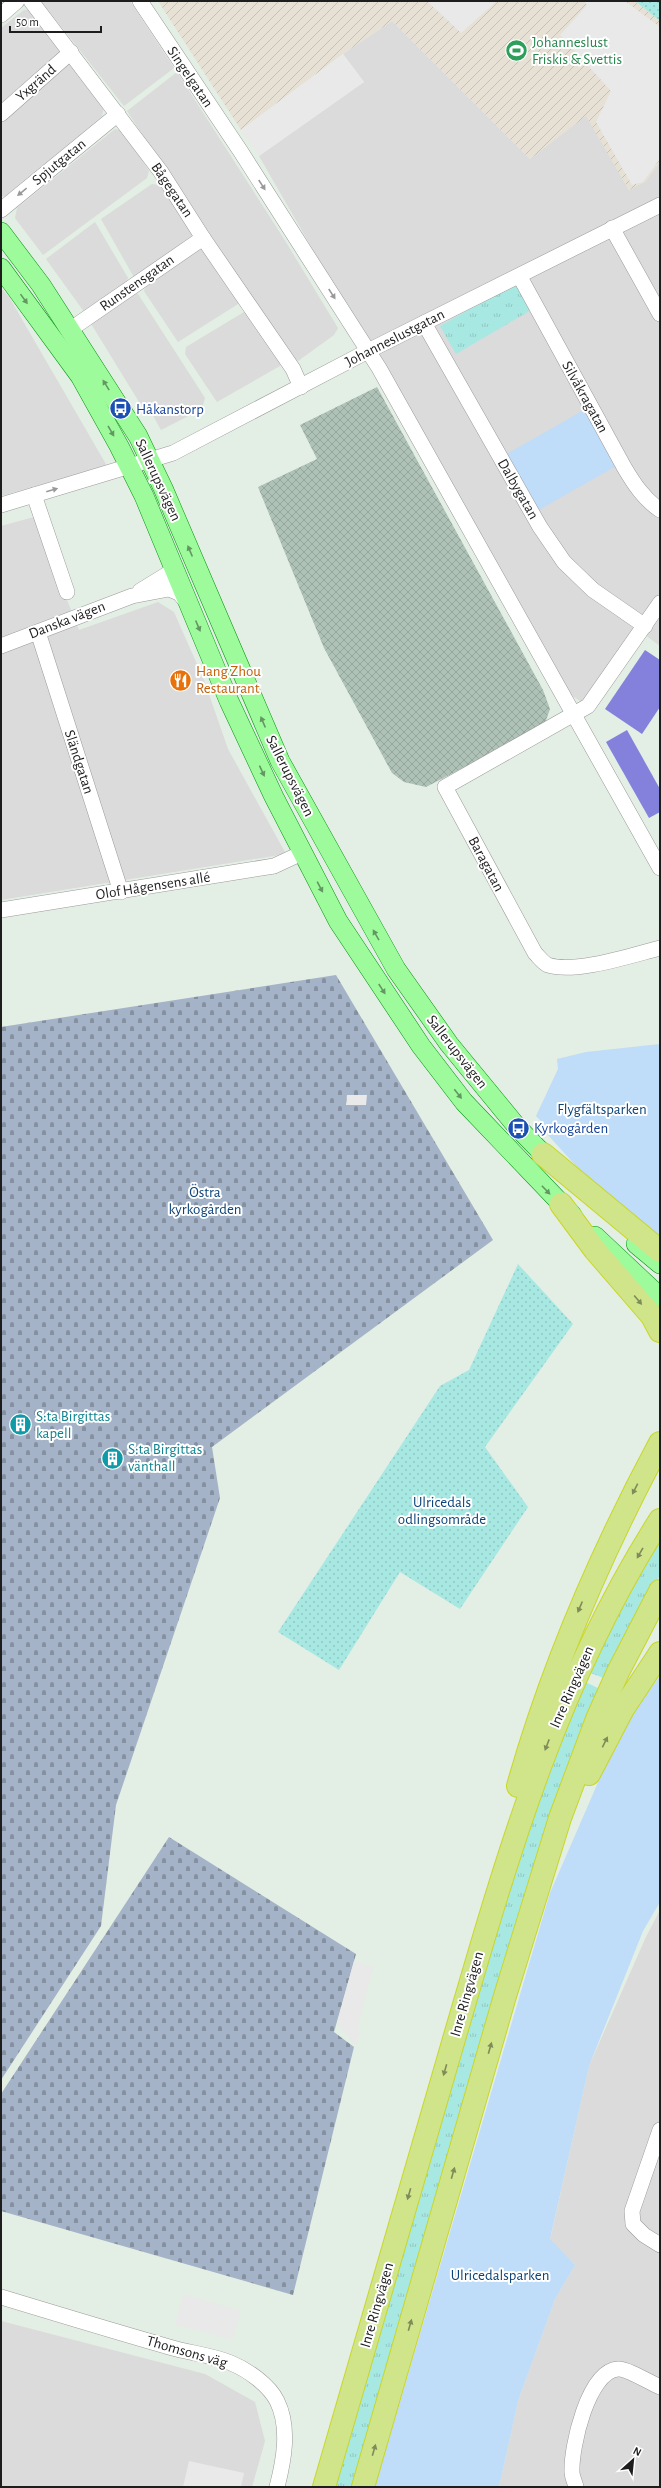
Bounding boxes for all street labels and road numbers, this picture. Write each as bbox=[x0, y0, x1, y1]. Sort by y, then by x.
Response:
street label: Singelgatan bbox=[164, 44, 216, 110]
street label: Yxgränd bbox=[13, 62, 59, 104]
street label: Spjutgatan bbox=[29, 136, 89, 188]
street label: Bågegatan bbox=[148, 160, 196, 220]
street label: Runstensgatan bbox=[97, 252, 177, 314]
street label: Johanneslustgatan bbox=[343, 307, 447, 369]
street label: Silvåkragatan bbox=[559, 359, 611, 435]
street label: Sallerupsvägen bbox=[132, 437, 184, 523]
street label: Dalbygatan bbox=[495, 456, 541, 522]
street label: Danska vägen bbox=[27, 599, 107, 641]
street label: Sländgatan bbox=[62, 728, 96, 796]
street label: Sallerupsvägen bbox=[263, 733, 317, 819]
street label: Baragatan bbox=[465, 834, 507, 894]
street label: Olof Hågensens allé bbox=[95, 870, 211, 902]
street label: Sallerupsvägen bbox=[424, 1012, 490, 1092]
street label: Inre Ringvägen bbox=[547, 1644, 597, 1730]
street label: Inre Ringvägen bbox=[448, 1950, 486, 2038]
street label: Inre Ringvägen bbox=[358, 2261, 396, 2349]
street label: Thomsons väg bbox=[145, 2333, 230, 2371]

